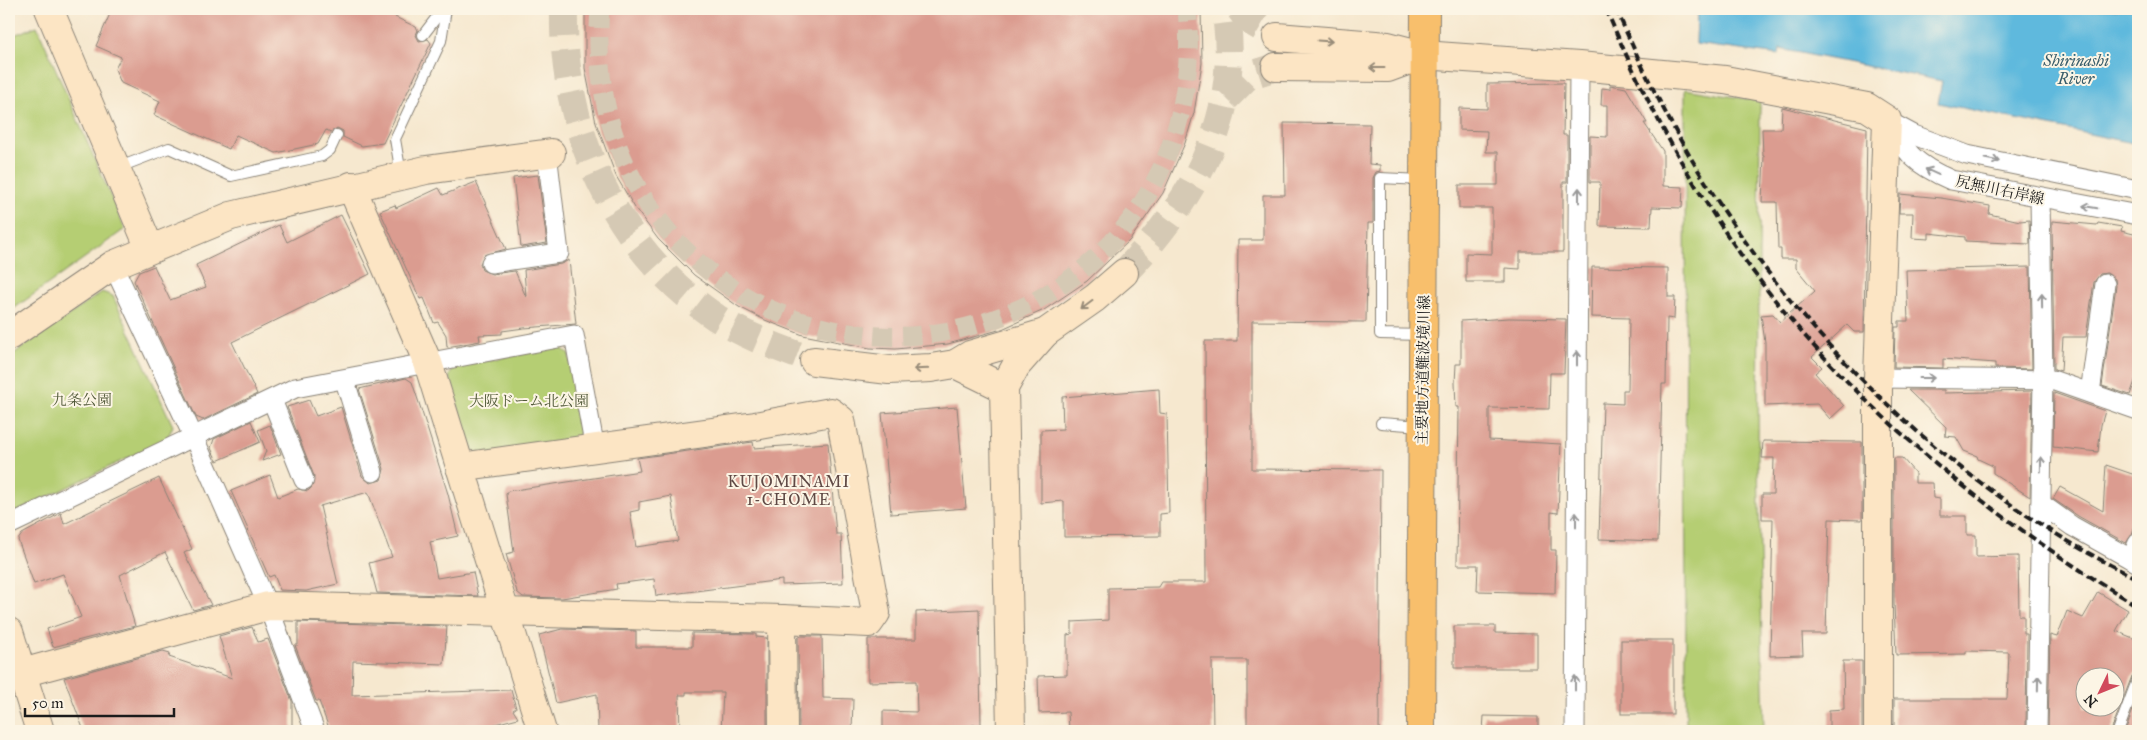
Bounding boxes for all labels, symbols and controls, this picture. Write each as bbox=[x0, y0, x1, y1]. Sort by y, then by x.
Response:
one-way arrow bbox=[1317, 36, 1333, 46]
water label: Shirinashi River bbox=[2042, 51, 2109, 88]
one-way arrow bbox=[1369, 63, 1385, 72]
one-way arrow bbox=[1984, 156, 2000, 166]
one-way arrow bbox=[1925, 166, 1940, 176]
street label: 尻無川右岸線 bbox=[1954, 172, 2046, 208]
one-way arrow bbox=[1574, 187, 1583, 203]
one-way arrow bbox=[2083, 202, 2099, 212]
one-way arrow bbox=[2037, 294, 2046, 310]
street label: 主要地方道難波境川線 bbox=[1413, 295, 1433, 445]
one-way arrow bbox=[1081, 299, 1094, 310]
one-way arrow bbox=[1572, 350, 1582, 366]
one-way arrow bbox=[914, 364, 930, 373]
one-way arrow bbox=[1918, 373, 1935, 383]
park label: 九条公園 bbox=[52, 391, 112, 409]
park label: 大阪ドーム北公園 bbox=[469, 392, 589, 410]
one-way arrow bbox=[2036, 456, 2046, 472]
district label: KUJOMINAMI 1-CHOME bbox=[728, 472, 850, 509]
one-way arrow bbox=[1571, 512, 1581, 528]
north arrow bbox=[2074, 668, 2124, 718]
one-way arrow bbox=[1570, 675, 1580, 691]
one-way arrow bbox=[2033, 675, 2043, 691]
scale bar bbox=[25, 685, 174, 717]
text: N bbox=[2081, 690, 2101, 711]
text: 50 m bbox=[32, 694, 64, 712]

